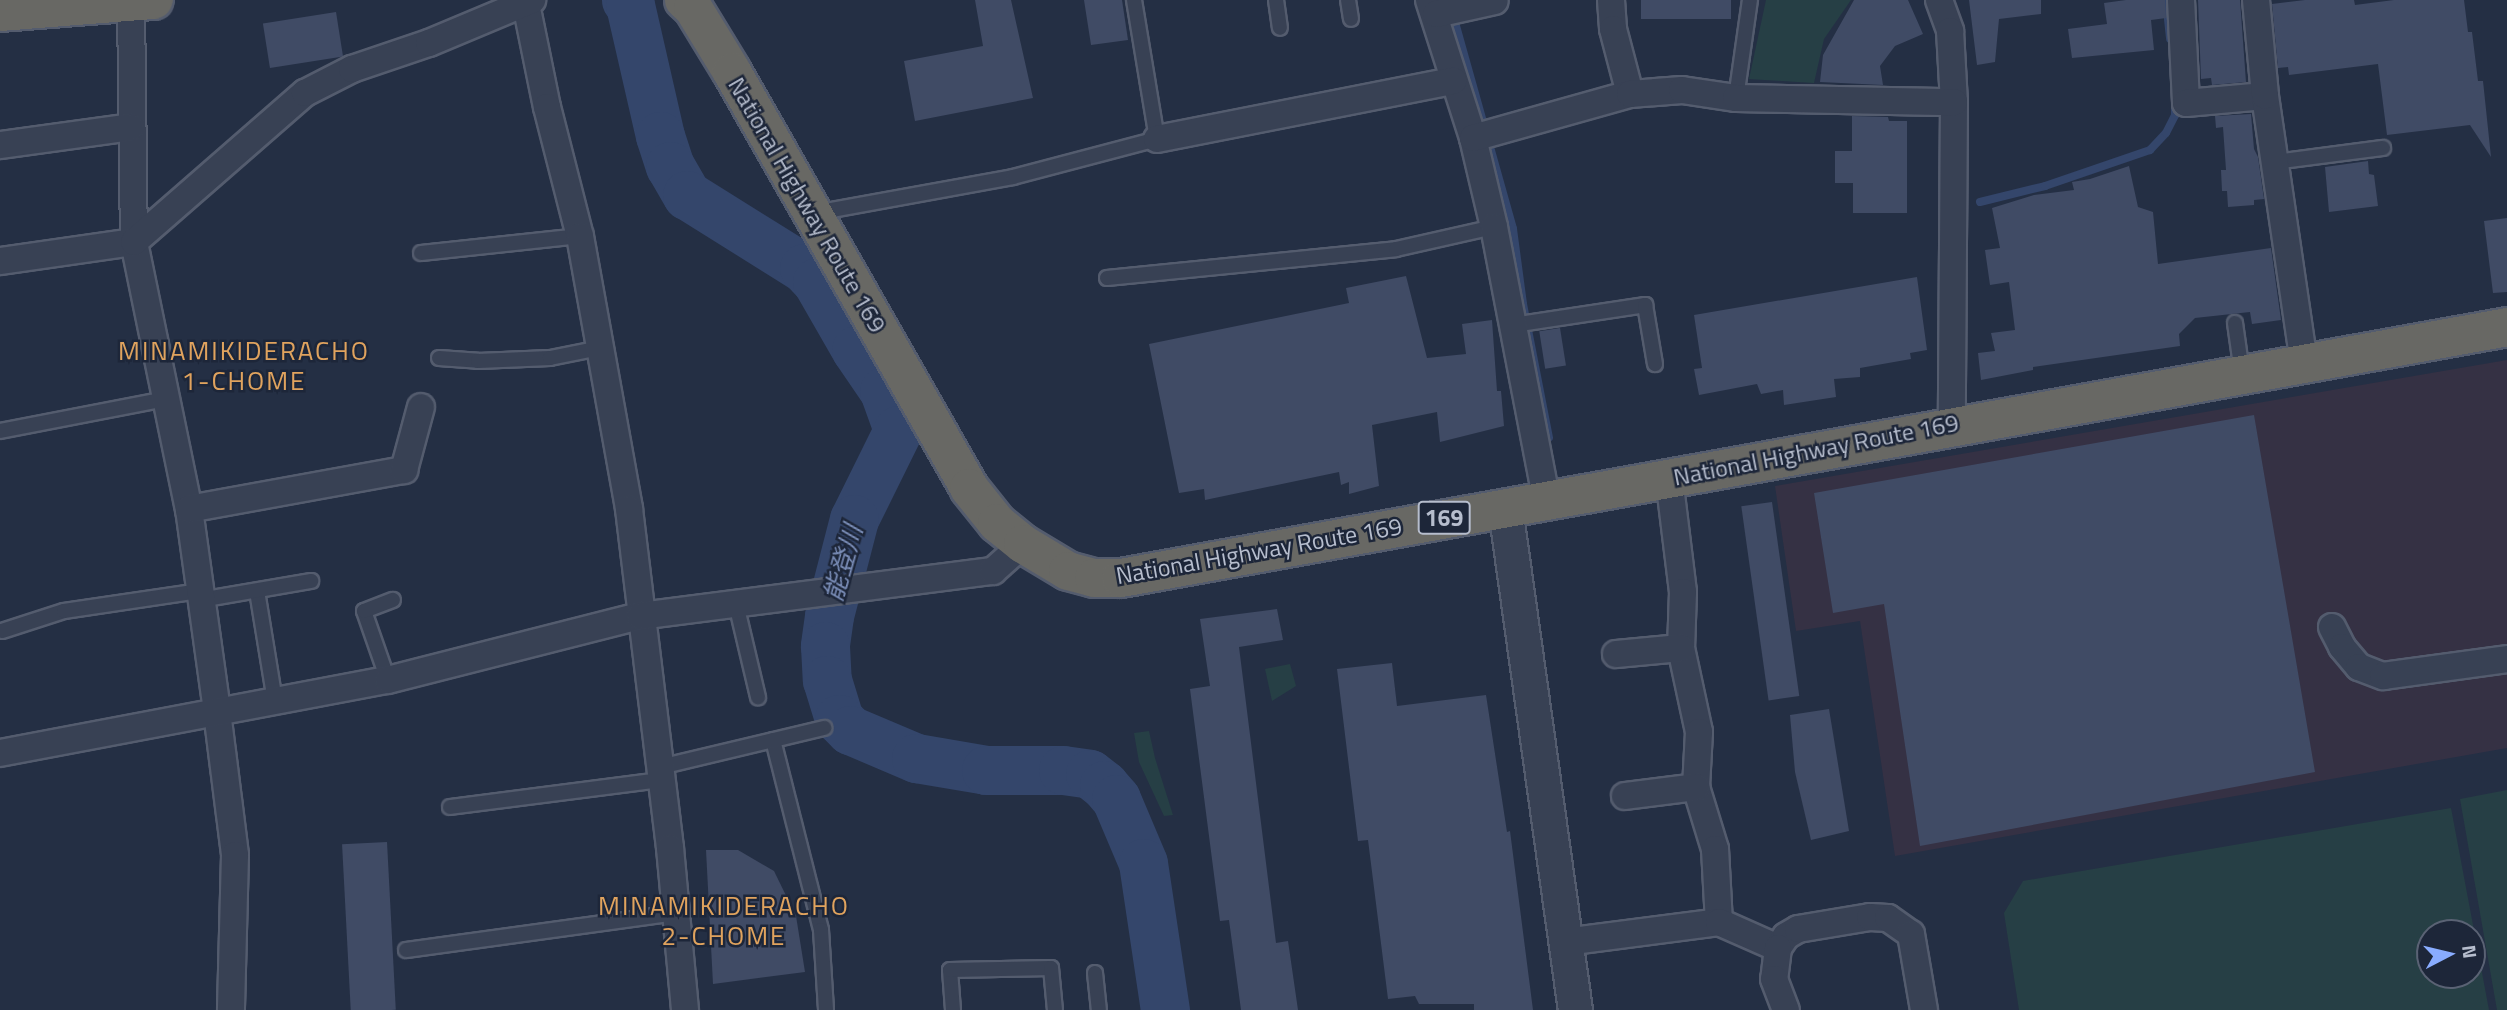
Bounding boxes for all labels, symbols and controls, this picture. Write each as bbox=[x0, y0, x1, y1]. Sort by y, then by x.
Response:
street label: National Highway Route 169 bbox=[722, 72, 892, 338]
district label: MINAMIKIDERACHO 1-CHOME bbox=[120, 335, 368, 396]
street label: National Highway Route 169 bbox=[1671, 408, 1961, 492]
road number: 169 bbox=[1416, 498, 1472, 538]
street label: National Highway Route 169 bbox=[1114, 512, 1404, 590]
water label: 能登川 bbox=[817, 521, 869, 605]
district label: MINAMIKIDERACHO 2-CHOME bbox=[600, 890, 848, 951]
north arrow bbox=[2416, 919, 2486, 989]
text: N bbox=[2455, 943, 2486, 960]

